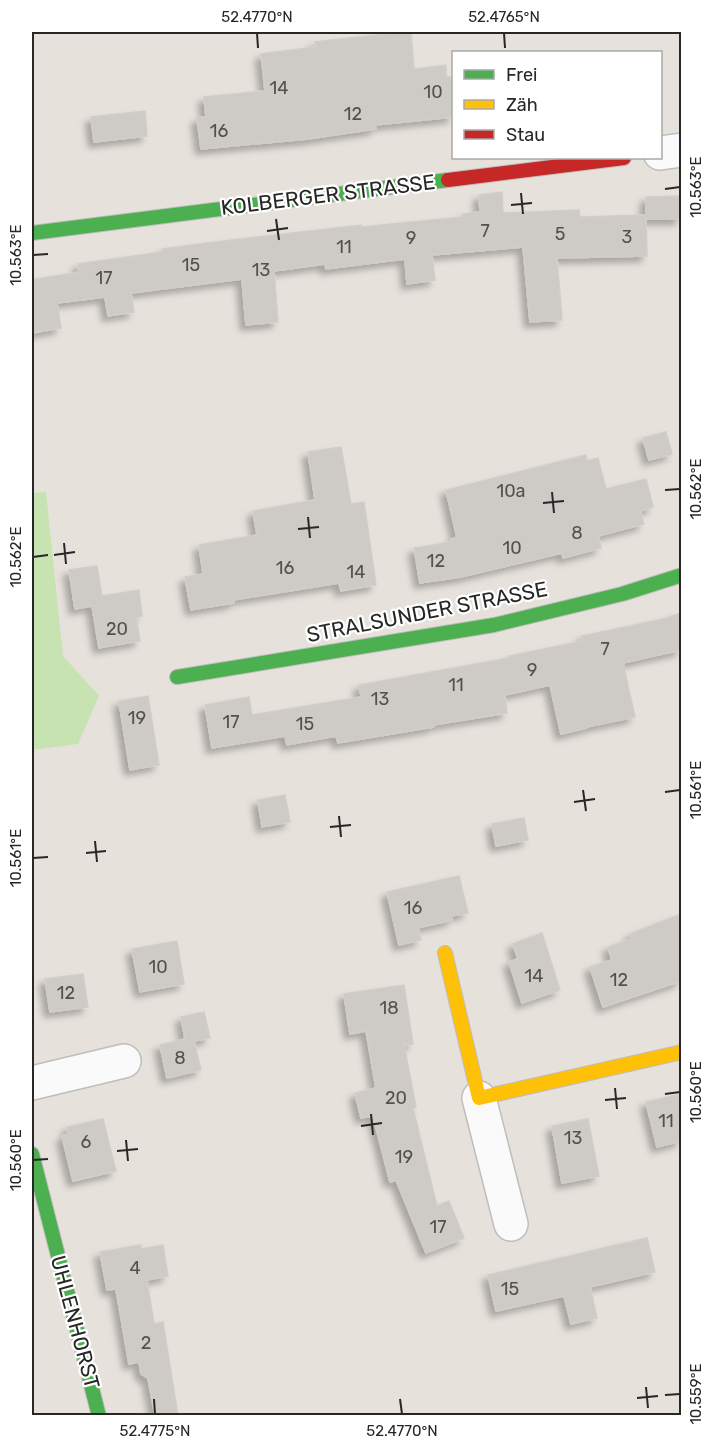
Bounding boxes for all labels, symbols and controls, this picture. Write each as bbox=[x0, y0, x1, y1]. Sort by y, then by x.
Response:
text: 52.4770°N bbox=[221, 8, 293, 26]
text: 52.4765°N bbox=[468, 8, 540, 26]
legend bbox=[452, 51, 662, 159]
text: Frei bbox=[506, 64, 537, 86]
house number: 14 bbox=[270, 77, 288, 99]
house number: 10 bbox=[423, 81, 443, 103]
text: Zäh bbox=[506, 94, 538, 116]
house number: 12 bbox=[344, 103, 362, 125]
house number: 16 bbox=[210, 120, 228, 142]
text: Stau bbox=[506, 124, 545, 146]
text: 10.563°E bbox=[687, 156, 705, 218]
street label: KOLBERGER STRASSE bbox=[219, 169, 437, 220]
house number: 7 bbox=[480, 220, 490, 242]
house number: 5 bbox=[555, 223, 565, 245]
text: 10.563°E bbox=[7, 224, 25, 286]
house number: 3 bbox=[622, 226, 632, 248]
house number: 9 bbox=[406, 227, 416, 249]
house number: 11 bbox=[336, 236, 352, 258]
house number: 15 bbox=[182, 254, 200, 276]
house number: 13 bbox=[252, 259, 270, 281]
house number: 17 bbox=[96, 267, 112, 289]
text: 10.562°E bbox=[687, 458, 705, 520]
house number: 10a bbox=[496, 480, 526, 502]
house number: 8 bbox=[571, 522, 583, 544]
text: 10.562°E bbox=[7, 526, 25, 588]
house number: 10 bbox=[502, 537, 522, 559]
house number: 12 bbox=[427, 550, 445, 572]
house number: 16 bbox=[276, 557, 294, 579]
house number: 14 bbox=[347, 561, 365, 583]
street label: STRALSUNDER STRASSE bbox=[304, 576, 549, 647]
house number: 20 bbox=[106, 618, 128, 640]
house number: 7 bbox=[600, 638, 610, 660]
house number: 9 bbox=[527, 659, 537, 681]
house number: 11 bbox=[448, 674, 464, 696]
house number: 13 bbox=[371, 688, 389, 710]
house number: 19 bbox=[128, 707, 146, 729]
house number: 17 bbox=[223, 711, 239, 733]
house number: 15 bbox=[296, 713, 314, 735]
text: 10.561°E bbox=[687, 761, 705, 819]
text: 10.561°E bbox=[7, 829, 25, 887]
house number: 16 bbox=[404, 897, 422, 919]
house number: 10 bbox=[148, 956, 168, 978]
house number: 14 bbox=[525, 965, 543, 987]
house number: 12 bbox=[610, 969, 628, 991]
house number: 12 bbox=[57, 982, 75, 1004]
house number: 18 bbox=[379, 997, 399, 1019]
house number: 8 bbox=[174, 1047, 186, 1069]
text: 10.560°E bbox=[687, 1061, 705, 1123]
house number: 20 bbox=[385, 1087, 407, 1109]
house number: 11 bbox=[658, 1110, 674, 1132]
house number: 13 bbox=[564, 1127, 582, 1149]
text: 10.560°E bbox=[7, 1129, 25, 1191]
house number: 6 bbox=[81, 1131, 92, 1153]
house number: 19 bbox=[395, 1146, 413, 1168]
house number: 17 bbox=[430, 1216, 446, 1238]
street label: UHLENHORST bbox=[46, 1253, 105, 1391]
house number: 4 bbox=[129, 1257, 141, 1279]
house number: 15 bbox=[501, 1278, 519, 1300]
house number: 2 bbox=[141, 1332, 151, 1354]
text: 10.559°E bbox=[687, 1363, 705, 1425]
text: 52.4775°N bbox=[120, 1422, 190, 1440]
text: 52.4770°N bbox=[366, 1422, 438, 1440]

